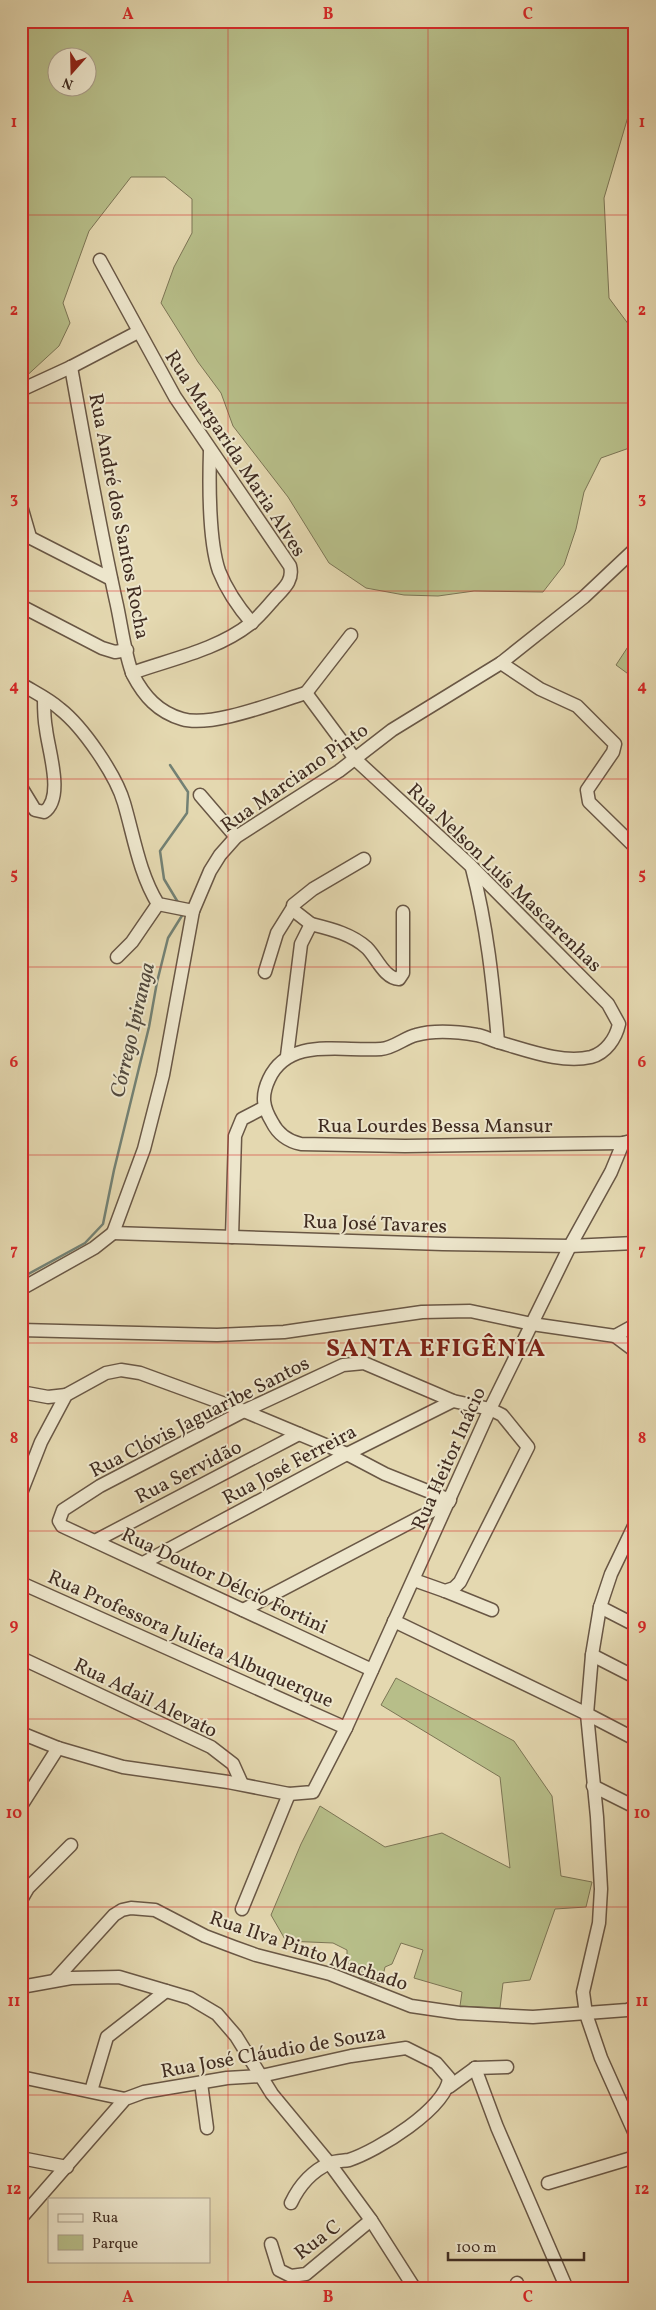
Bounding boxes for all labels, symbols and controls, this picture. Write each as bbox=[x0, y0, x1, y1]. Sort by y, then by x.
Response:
text: A bbox=[122, 4, 134, 26]
text: B bbox=[323, 4, 334, 26]
text: C bbox=[523, 4, 533, 26]
north arrow bbox=[48, 48, 98, 98]
text: N bbox=[60, 72, 76, 93]
text: 1 bbox=[11, 112, 17, 134]
text: 1 bbox=[639, 112, 645, 134]
text: 2 bbox=[10, 300, 18, 322]
text: 2 bbox=[638, 300, 646, 322]
street label: Rua Margarida Maria Alves bbox=[157, 345, 312, 563]
street label: Rua André dos Santos Rocha bbox=[80, 391, 156, 642]
text: 3 bbox=[10, 488, 18, 510]
text: 3 bbox=[638, 488, 646, 510]
text: 4 bbox=[9, 676, 19, 698]
text: 4 bbox=[637, 676, 647, 698]
street label: Rua Marciano Pinto bbox=[216, 717, 375, 840]
street label: Rua Nelson Luís Mascarenhas bbox=[400, 777, 607, 979]
text: 5 bbox=[10, 864, 18, 886]
text: 5 bbox=[638, 864, 646, 886]
water label: Córrego Ipiranga bbox=[104, 960, 163, 1101]
text: 6 bbox=[10, 1052, 19, 1074]
text: 6 bbox=[638, 1052, 647, 1074]
street label: Rua Lourdes Bessa Mansur bbox=[317, 1113, 553, 1141]
street label: Rua José Tavares bbox=[302, 1208, 448, 1242]
text: 7 bbox=[10, 1240, 18, 1262]
text: 7 bbox=[638, 1240, 646, 1262]
district label: SANTA EFIGÊNIA bbox=[326, 1332, 546, 1367]
street label: Rua Clóvis Jaguaribe Santos bbox=[85, 1350, 315, 1485]
street label: Rua Heitor Inácio bbox=[406, 1383, 494, 1535]
street label: Rua José Ferreira bbox=[218, 1419, 362, 1513]
text: 8 bbox=[10, 1428, 18, 1450]
text: 8 bbox=[638, 1428, 646, 1450]
street label: Rua Servidão bbox=[131, 1434, 247, 1512]
street label: Rua Doutor Délcio Fortini bbox=[116, 1522, 332, 1642]
street label: Rua Professora Julieta Albuquerque bbox=[43, 1564, 338, 1716]
text: 9 bbox=[10, 1615, 19, 1637]
text: 9 bbox=[638, 1615, 647, 1637]
street label: Rua Adail Alevato bbox=[68, 1652, 222, 1746]
text: 10 bbox=[6, 1803, 22, 1825]
text: 10 bbox=[634, 1803, 650, 1825]
street label: Rua Ilva Pinto Machado bbox=[205, 1905, 411, 1999]
text: 11 bbox=[8, 1991, 20, 2013]
text: 11 bbox=[636, 1991, 648, 2013]
street label: Rua José Cláudio de Souza bbox=[159, 2019, 388, 2087]
text: 12 bbox=[7, 2179, 21, 2201]
text: 12 bbox=[635, 2179, 649, 2201]
legend bbox=[48, 2198, 210, 2262]
text: Rua bbox=[92, 2208, 118, 2229]
street label: Rua C bbox=[289, 2214, 347, 2267]
scale bar bbox=[448, 2230, 585, 2262]
text: Parque bbox=[92, 2234, 138, 2255]
text: 100 m bbox=[456, 2238, 496, 2259]
text: A bbox=[122, 2287, 134, 2309]
text: B bbox=[323, 2287, 334, 2309]
text: C bbox=[523, 2287, 533, 2309]

